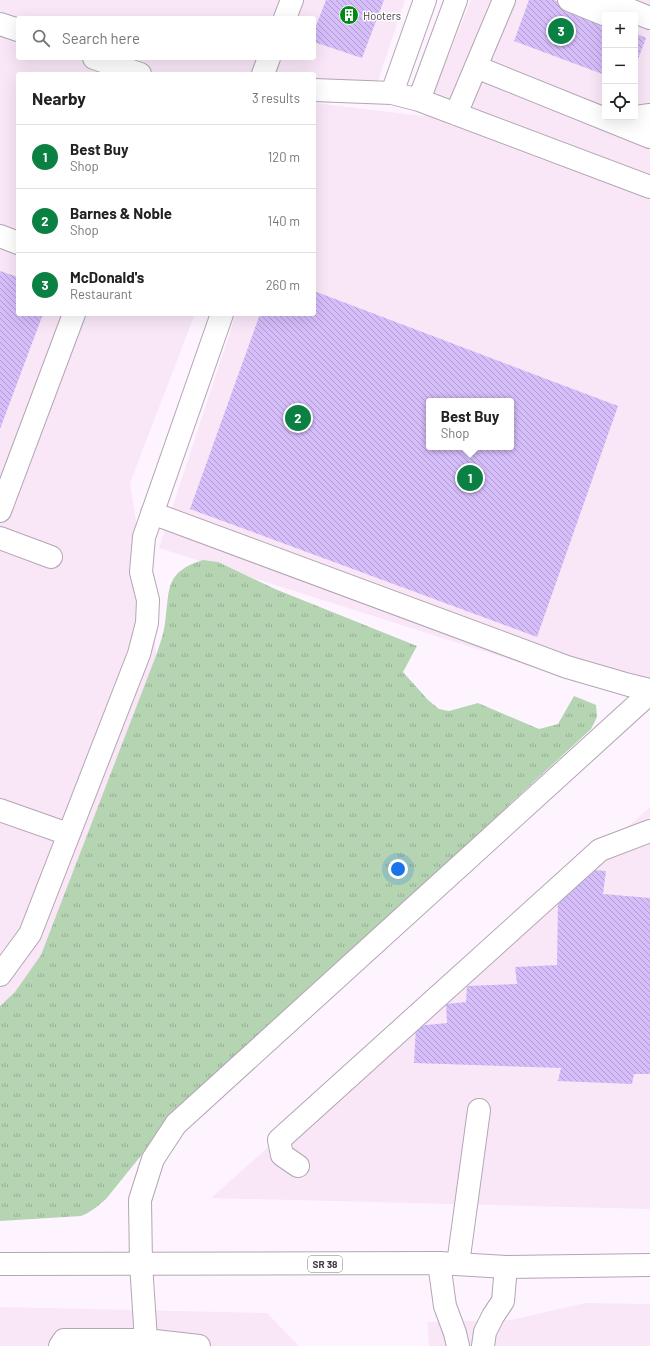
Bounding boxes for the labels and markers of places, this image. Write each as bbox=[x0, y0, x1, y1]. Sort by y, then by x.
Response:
building icon: Hooters bbox=[338, 4, 360, 26]
place label: Hooters bbox=[363, 9, 401, 22]
pin: 3 bbox=[548, 16, 574, 46]
pin: 2 bbox=[285, 403, 311, 433]
pin: 1 bbox=[457, 463, 483, 493]

